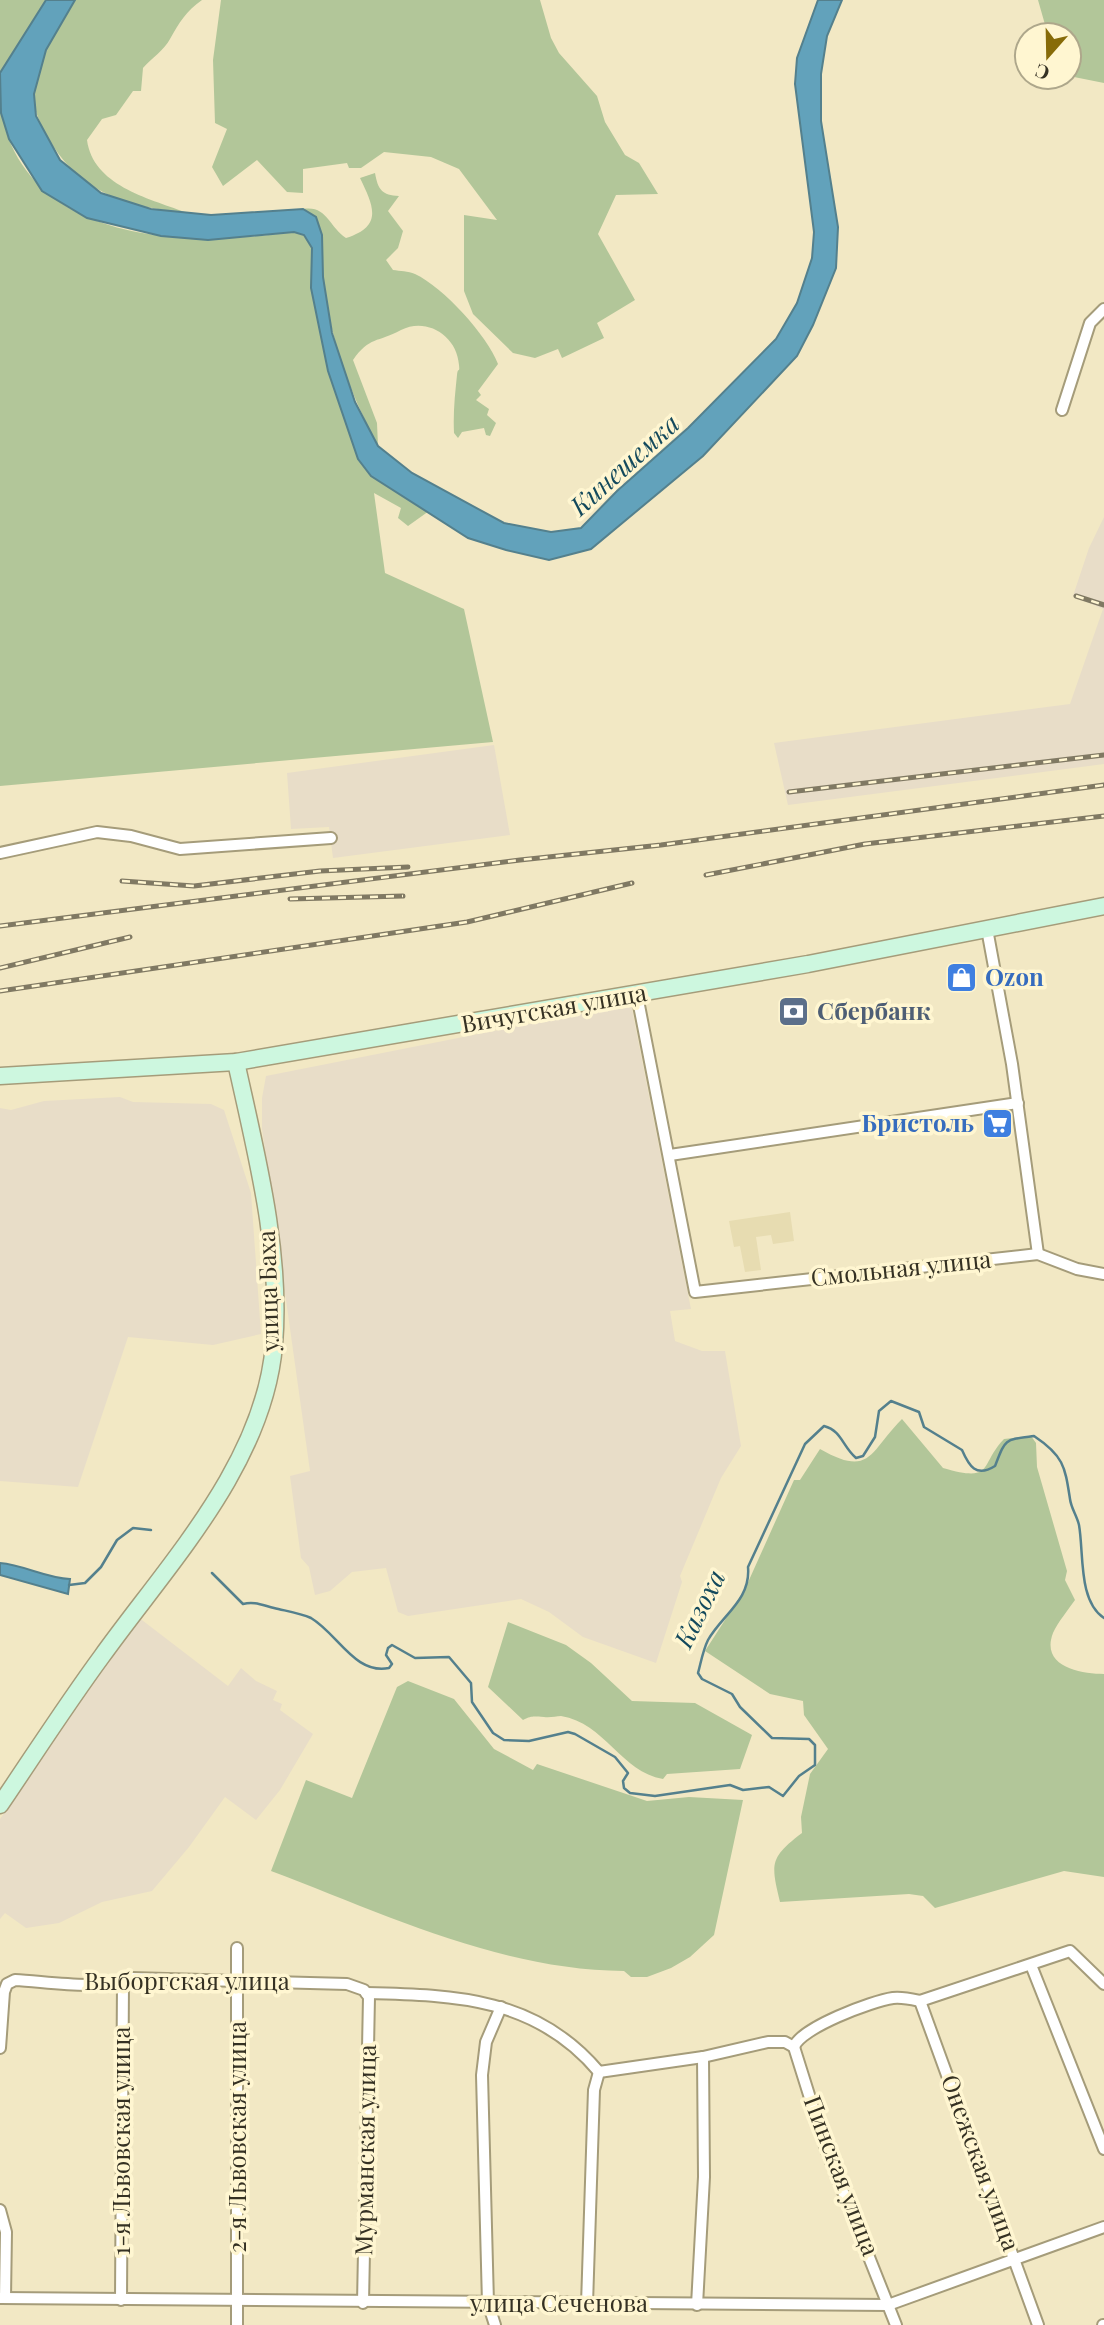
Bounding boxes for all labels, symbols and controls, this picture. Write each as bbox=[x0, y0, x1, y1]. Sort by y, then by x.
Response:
north arrow bbox=[1013, 21, 1083, 91]
text: С bbox=[1031, 58, 1053, 87]
water label: Кинешемка bbox=[561, 405, 686, 523]
place label: Ozon bbox=[985, 960, 1044, 992]
shop icon: Ozon bbox=[945, 961, 979, 995]
street label: Вичугская улица bbox=[458, 975, 649, 1039]
place label: Сбербанк bbox=[817, 994, 931, 1026]
bank icon: Сбербанк bbox=[777, 995, 811, 1029]
place label: Бристоль bbox=[862, 1106, 974, 1138]
supermarket icon: Бристоль bbox=[980, 1107, 1014, 1141]
street label: улица Баха bbox=[249, 1230, 285, 1353]
street label: Смольная улица bbox=[809, 1242, 993, 1292]
water label: Казоха bbox=[664, 1563, 733, 1654]
street label: Выборгская улица bbox=[84, 1964, 290, 1996]
street label: 2-я Львовская улица bbox=[220, 2021, 252, 2253]
street label: 1-я Львовская улица bbox=[104, 2027, 136, 2255]
street label: Мурманская улица bbox=[346, 2044, 382, 2256]
street label: Онежская улица bbox=[935, 2070, 1029, 2255]
street label: Пинская улица bbox=[798, 2091, 888, 2260]
street label: улица Сеченова bbox=[469, 2286, 648, 2318]

